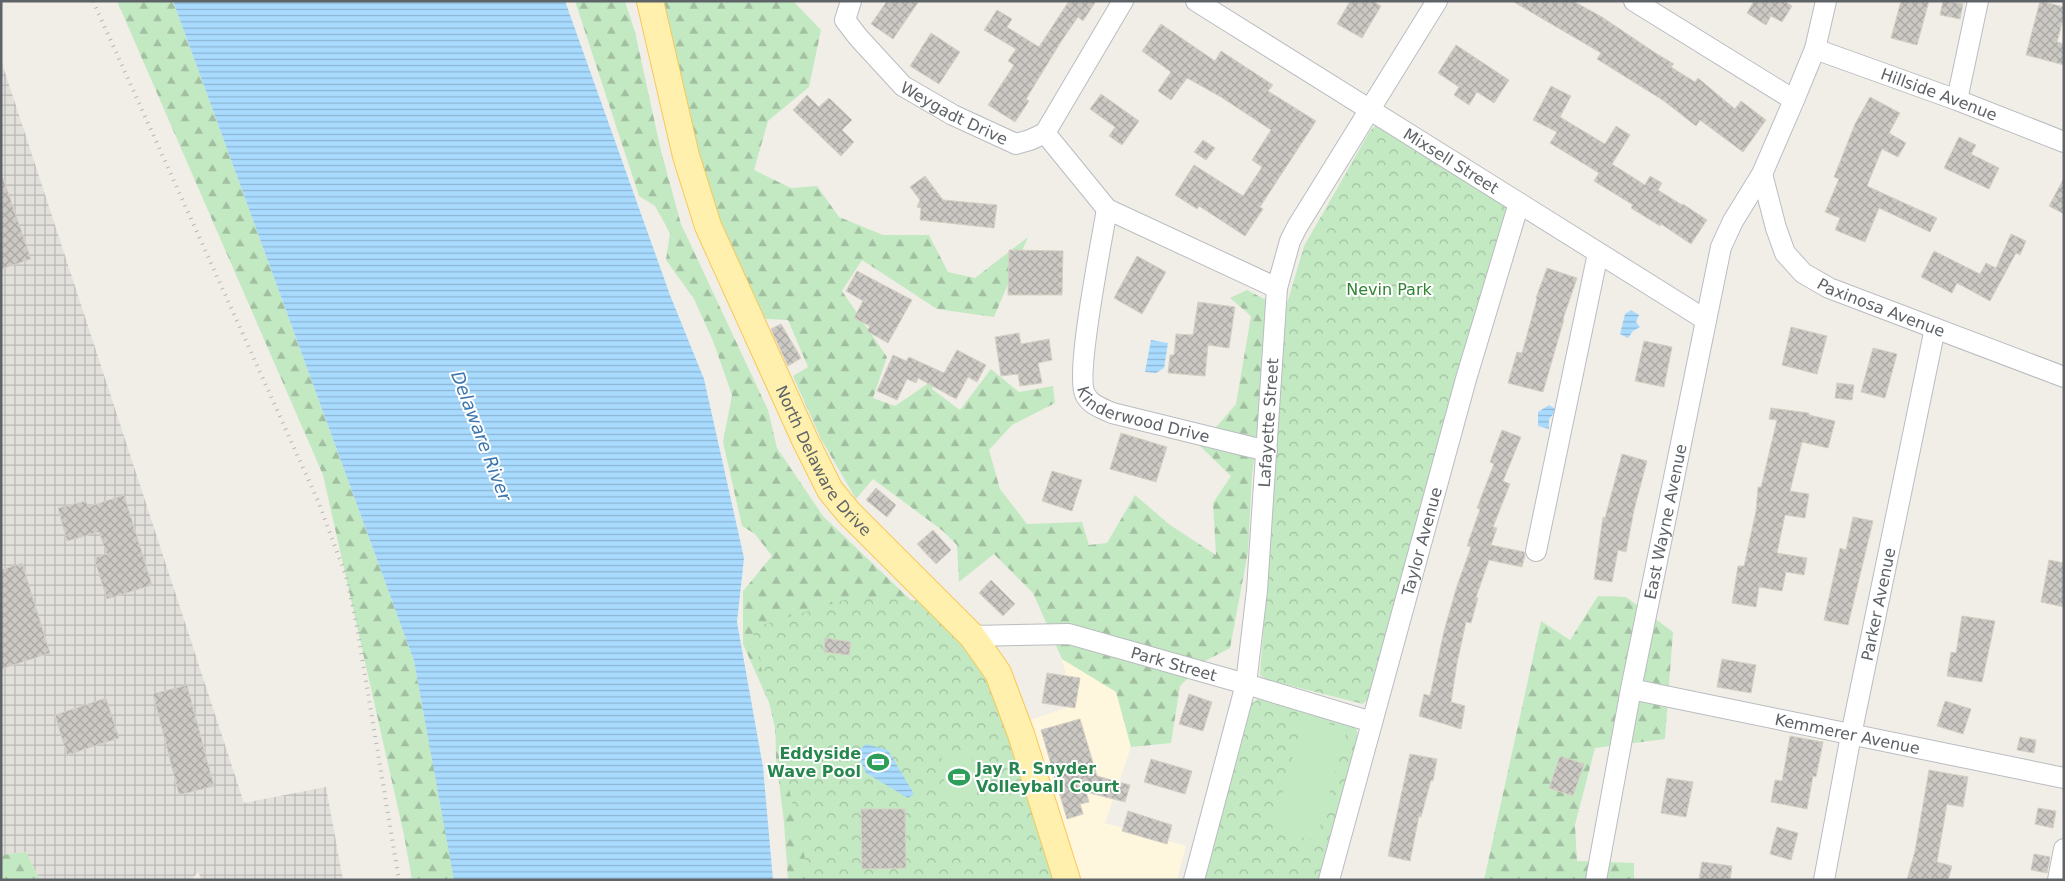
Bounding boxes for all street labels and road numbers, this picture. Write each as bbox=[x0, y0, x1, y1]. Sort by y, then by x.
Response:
street label: Hillside Avenue bbox=[1878, 64, 2000, 125]
street label: Weygadt Drive bbox=[897, 78, 1011, 149]
street label: Mixsell Street bbox=[1400, 124, 1502, 198]
street label: Paxinosa Avenue bbox=[1814, 274, 1948, 341]
street label: Lafayette Street bbox=[1255, 358, 1282, 488]
street label: North Delaware Drive bbox=[772, 383, 875, 540]
street label: Kinderwood Drive bbox=[1073, 384, 1212, 447]
street label: East Wayne Avenue bbox=[1640, 442, 1691, 601]
street label: Taylor Avenue bbox=[1398, 485, 1446, 599]
street label: Parker Avenue bbox=[1858, 546, 1899, 663]
street label: Park Street bbox=[1129, 643, 1219, 685]
street label: Kemmerer Avenue bbox=[1773, 710, 1922, 758]

